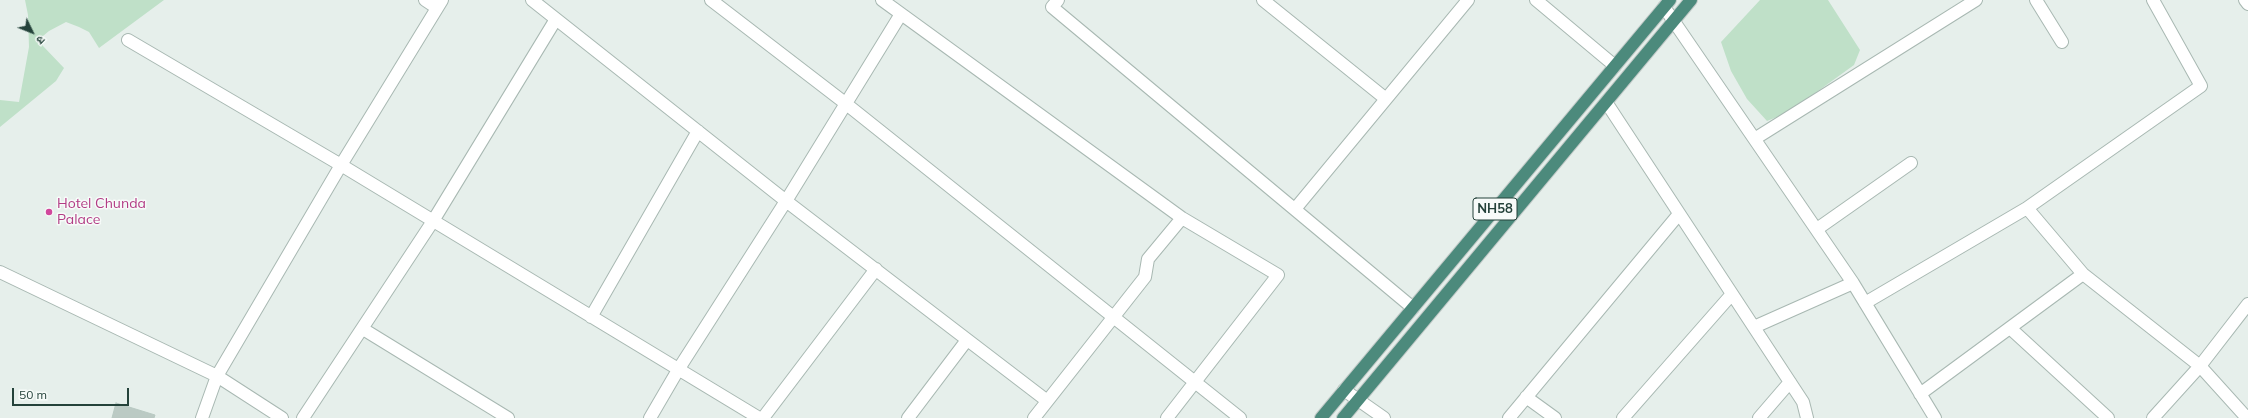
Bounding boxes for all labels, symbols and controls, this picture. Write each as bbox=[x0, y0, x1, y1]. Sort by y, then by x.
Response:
north arrow bbox=[12, 12, 52, 52]
text: उ bbox=[33, 33, 48, 47]
place label: Hotel Chunda Palace bbox=[57, 196, 146, 228]
road number: NH58 bbox=[1473, 198, 1517, 220]
marker: Hotel Chunda Palace bbox=[44, 207, 54, 217]
scale bar bbox=[14, 380, 131, 406]
text: 50 m bbox=[19, 387, 47, 402]

